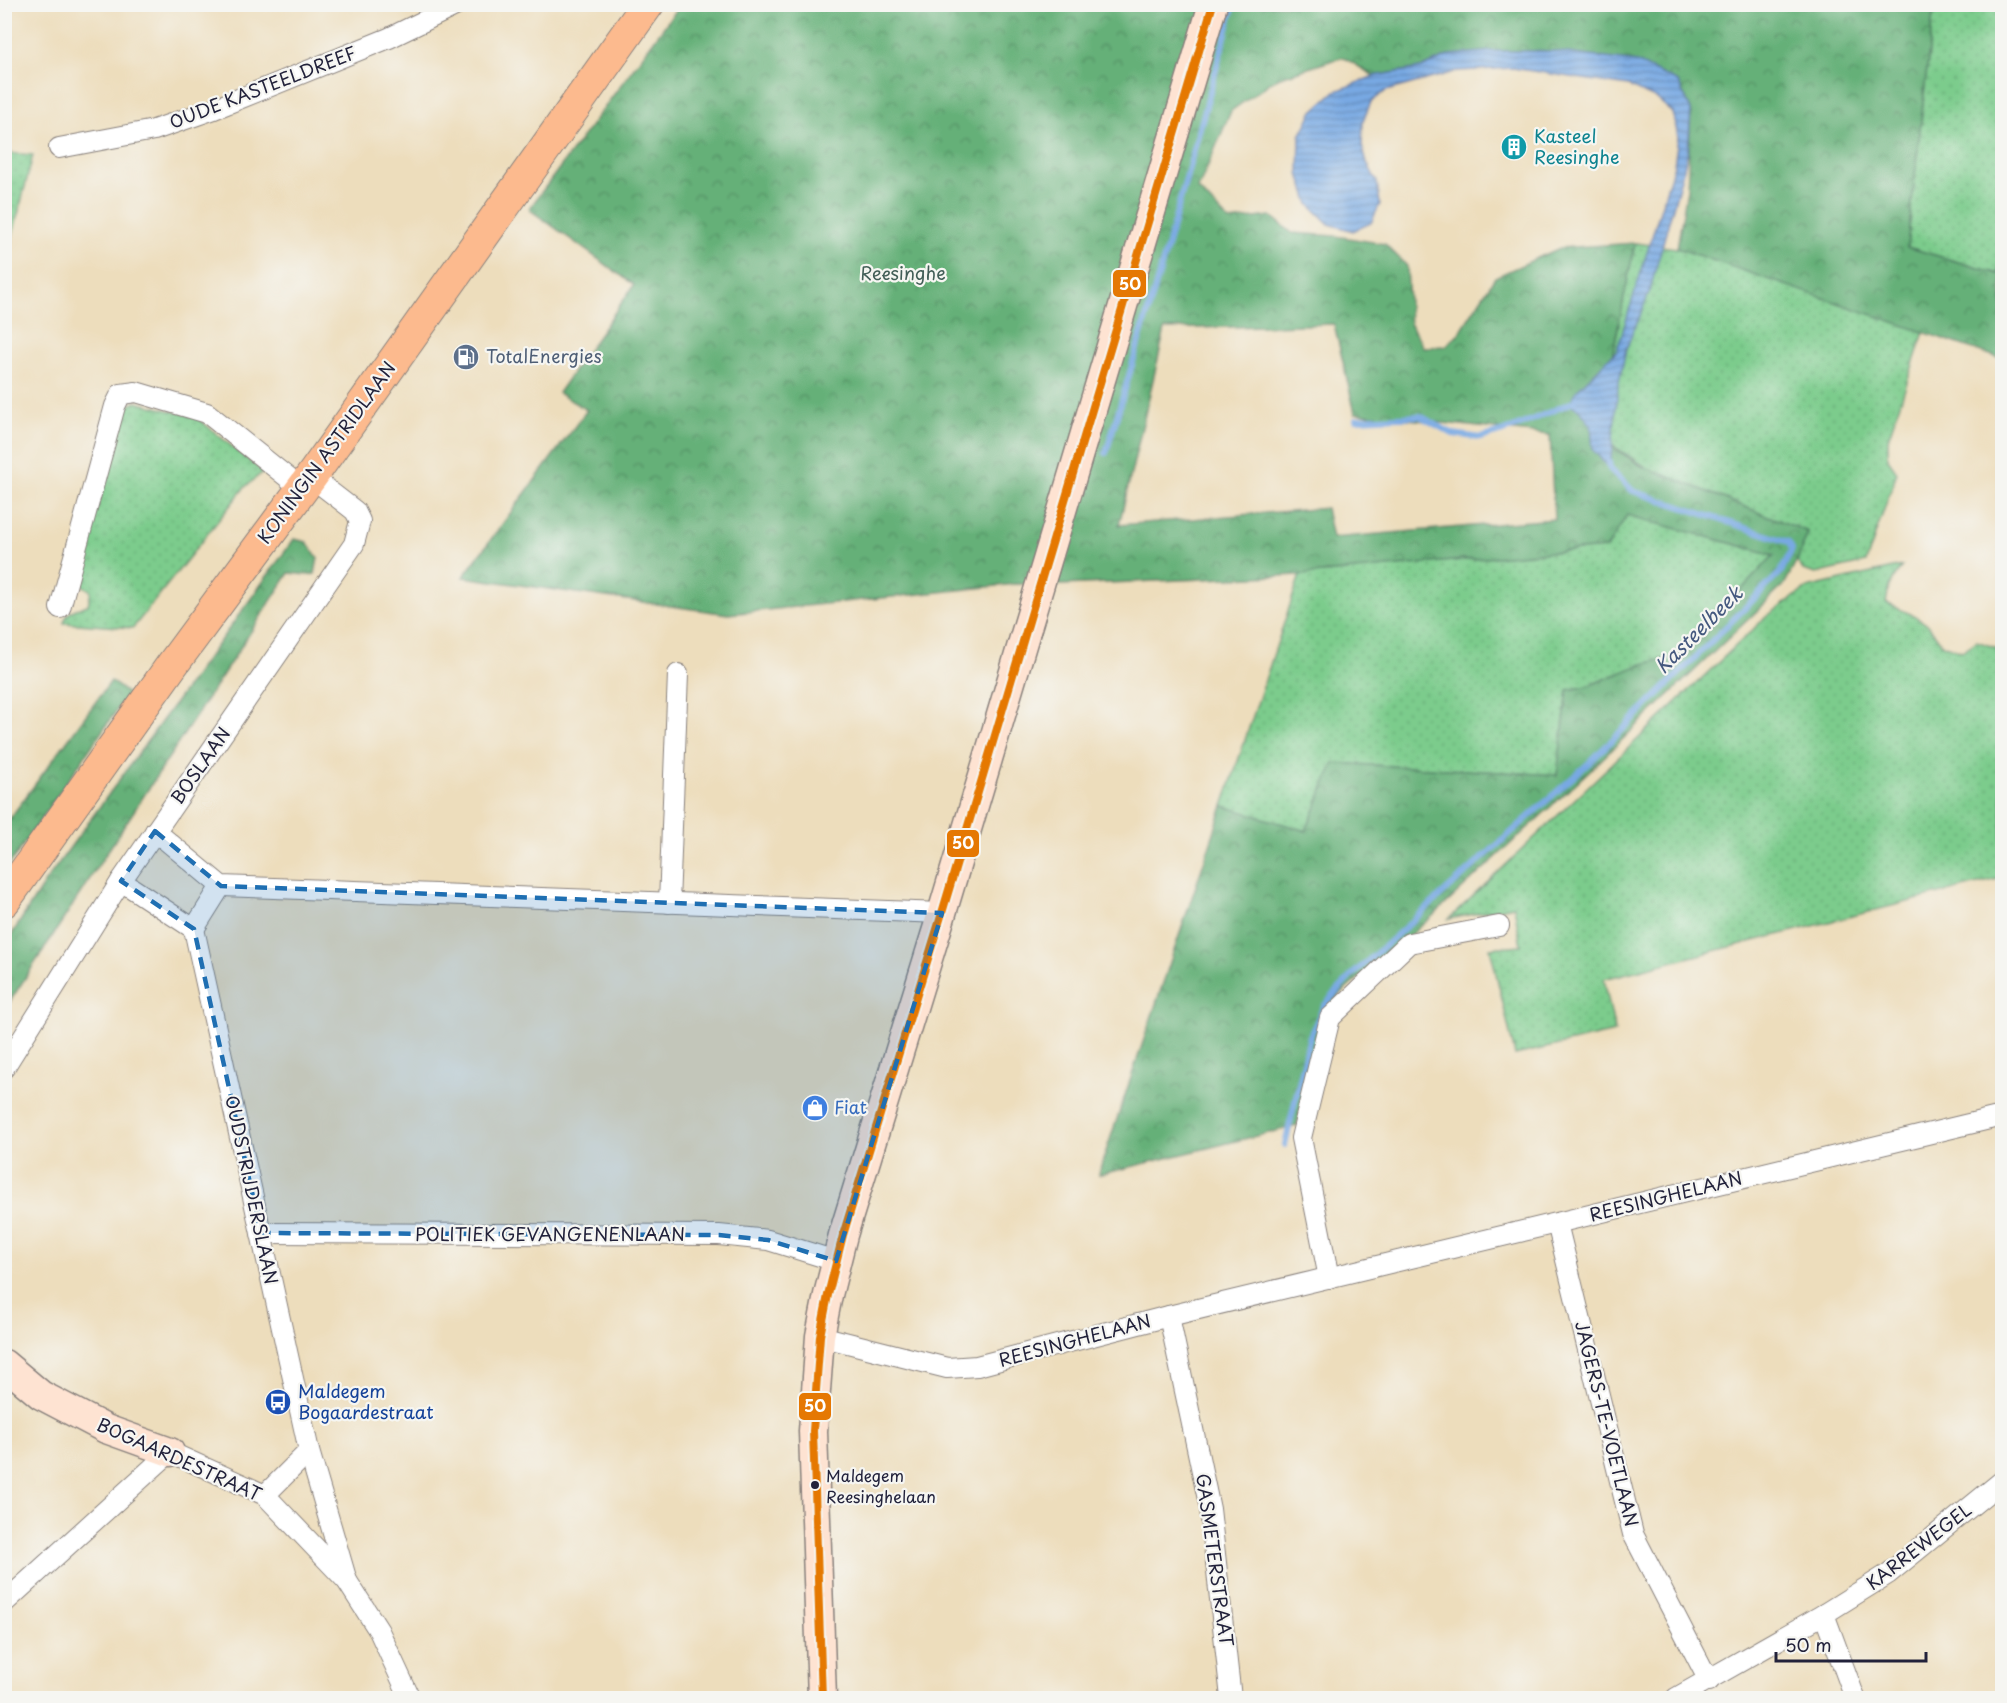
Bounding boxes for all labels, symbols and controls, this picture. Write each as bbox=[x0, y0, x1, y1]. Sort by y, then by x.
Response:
street label: OUDE KASTEELDREEF bbox=[165, 38, 360, 135]
place label: Kasteel Reesinghe bbox=[1534, 122, 1620, 170]
building icon: Kasteel Reesinghe bbox=[1499, 132, 1529, 162]
park label: Reesinghe bbox=[860, 259, 946, 286]
line badge: 50 bbox=[1112, 269, 1147, 298]
text: 50 bbox=[1119, 271, 1141, 295]
fuel station icon: TotalEnergies bbox=[451, 342, 481, 372]
place label: TotalEnergies bbox=[486, 342, 602, 369]
street label: KONINGIN ASTRIDLAAN bbox=[250, 355, 401, 549]
water label: Kasteelbeek bbox=[1648, 578, 1750, 680]
street label: BOSLAAN bbox=[163, 721, 236, 809]
line badge: 50 bbox=[946, 829, 980, 858]
text: 50 bbox=[952, 830, 974, 854]
street label: OUDSTRIJDERSLAAN bbox=[219, 1093, 286, 1287]
shop icon: Fiat bbox=[800, 1093, 830, 1123]
place label: Fiat bbox=[834, 1093, 867, 1120]
street label: REESINGHELAAN bbox=[1586, 1164, 1745, 1228]
street label: POLITIEK GEVANGENENLAAN bbox=[415, 1220, 685, 1247]
street label: REESINGHELAAN bbox=[996, 1306, 1154, 1373]
street label: JAGERS-TE-VOETLAAN bbox=[1569, 1318, 1646, 1529]
place label: Maldegem Bogaardestraat bbox=[298, 1377, 434, 1425]
bus stop icon: Maldegem Bogaardestraat bbox=[263, 1387, 293, 1417]
line badge: 50 bbox=[798, 1392, 832, 1421]
text: 50 bbox=[804, 1393, 826, 1417]
street label: BOGAARDESTRAAT bbox=[93, 1410, 267, 1507]
place label: Maldegem Reesinghelaan bbox=[826, 1463, 936, 1508]
street label: GASMETERSTRAAT bbox=[1190, 1472, 1241, 1649]
marker: Maldegem Reesinghelaan bbox=[809, 1479, 821, 1491]
street label: KARREWEGEL bbox=[1859, 1496, 1977, 1596]
scale bar bbox=[1776, 1625, 1926, 1663]
text: 50 m bbox=[1785, 1631, 1832, 1658]

